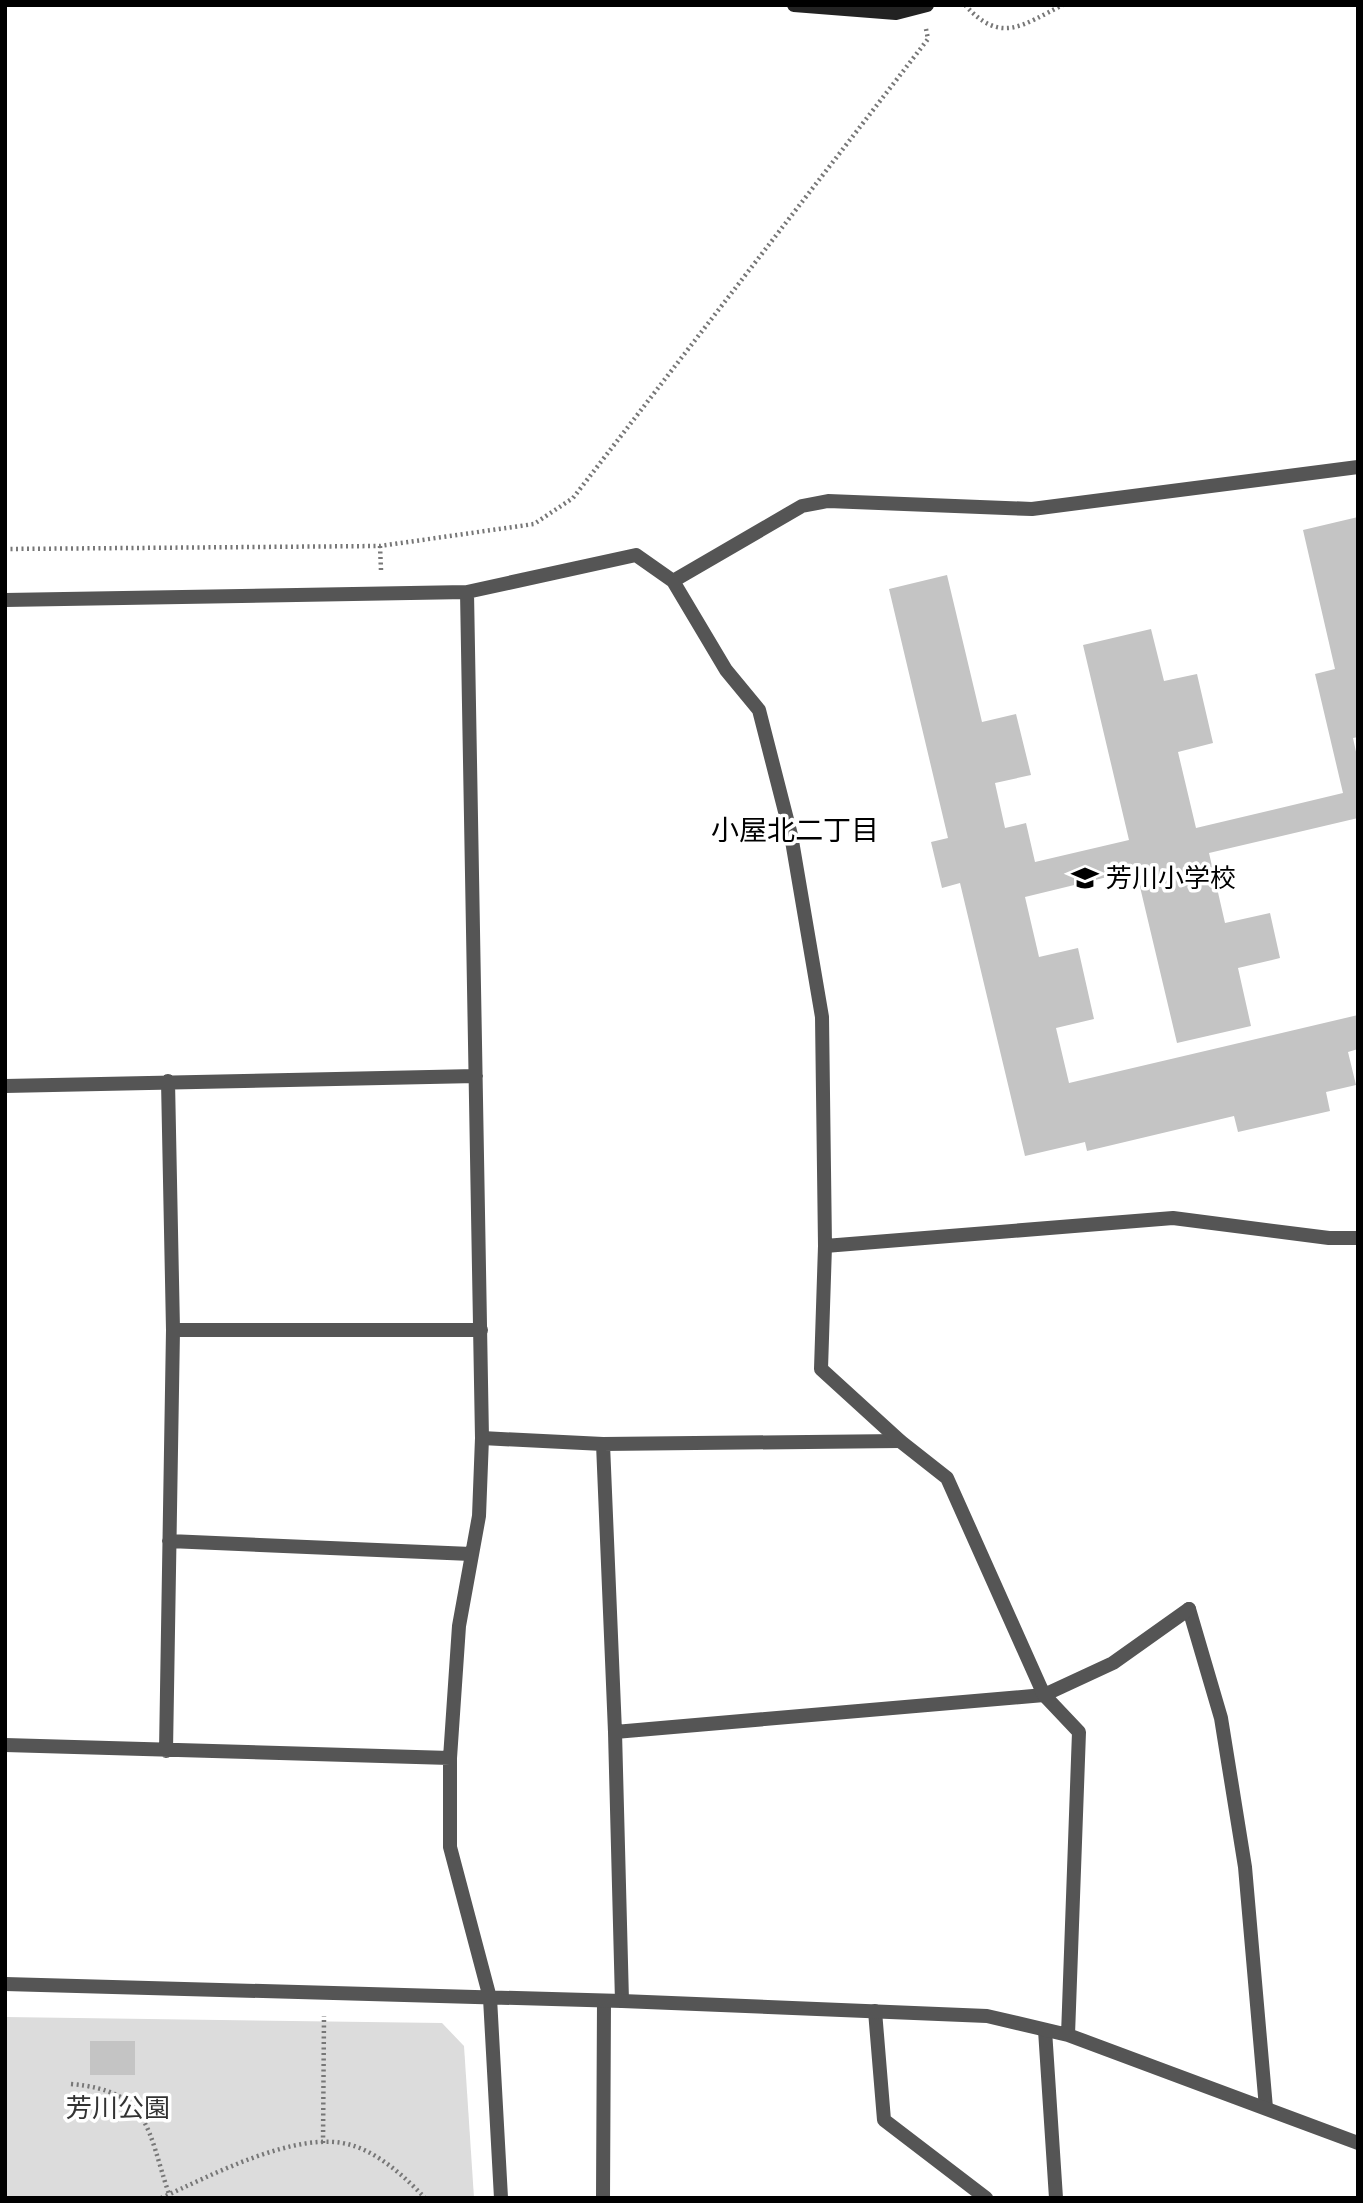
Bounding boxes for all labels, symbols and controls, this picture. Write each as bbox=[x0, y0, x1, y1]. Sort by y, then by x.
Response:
district label: 小屋北二丁目 bbox=[711, 815, 879, 848]
school or university icon: 芳川小学校 bbox=[1070, 863, 1100, 893]
place label: 芳川小学校 bbox=[1106, 864, 1236, 895]
park label: 芳川公園 bbox=[66, 2094, 170, 2125]

